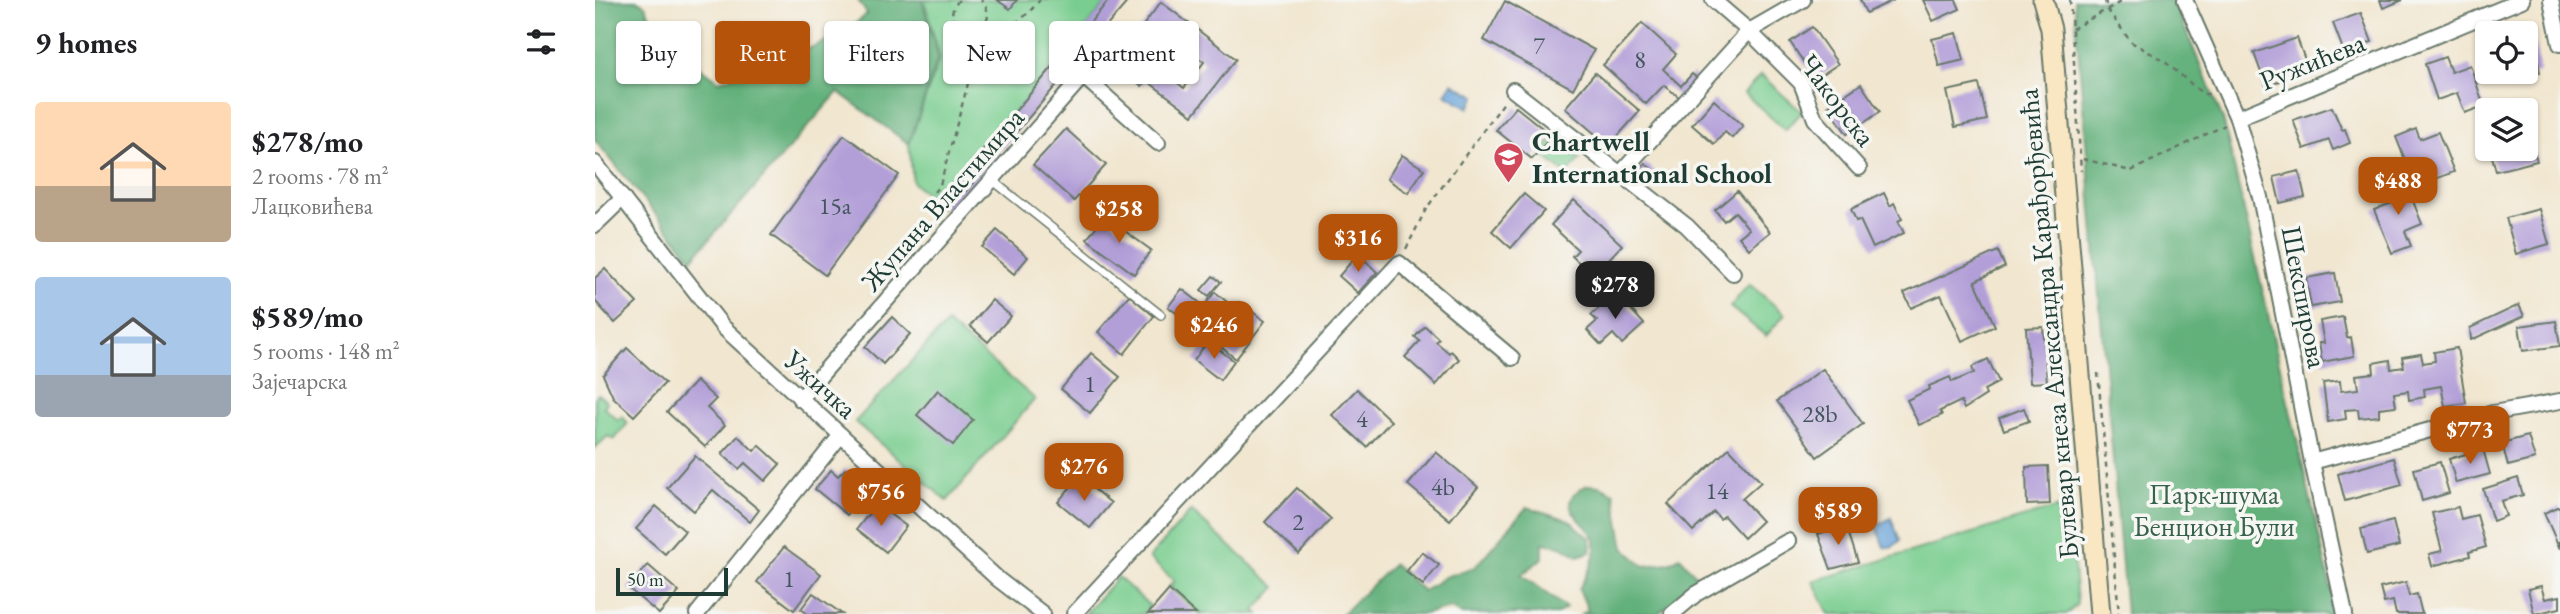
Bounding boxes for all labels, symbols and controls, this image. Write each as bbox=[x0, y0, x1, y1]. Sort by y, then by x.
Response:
chip: Buy bbox=[616, 21, 701, 84]
chip: Rent bbox=[715, 21, 810, 84]
chip: Filters bbox=[824, 21, 929, 84]
chip: New bbox=[943, 21, 1035, 84]
chip: Apartment bbox=[1049, 21, 1199, 84]
map controls bbox=[2475, 21, 2538, 161]
button: locate bbox=[2475, 21, 2538, 84]
text: 9 homes bbox=[35, 23, 137, 62]
icon: filters bbox=[522, 23, 560, 61]
street label: Ружићева bbox=[2254, 23, 2371, 98]
house number: 7 bbox=[1533, 30, 1545, 61]
house number: 8 bbox=[1634, 44, 1646, 75]
street label: Чакорска bbox=[1792, 47, 1885, 154]
street label: Булевар кнеза Александра Карађорђевића bbox=[2009, 86, 2087, 561]
button: layers bbox=[2475, 98, 2538, 161]
street label: Жупана Властимира bbox=[852, 99, 1032, 299]
text: $278/mo bbox=[252, 122, 363, 161]
place label: Chartwell International School bbox=[1532, 123, 1772, 191]
icon: home bbox=[91, 130, 175, 214]
school or university icon: Chartwell International School bbox=[1492, 140, 1526, 184]
pin: $488 bbox=[2357, 158, 2439, 217]
text: 2 rooms · 78 m² bbox=[252, 161, 389, 191]
text: $488 bbox=[2374, 165, 2422, 195]
pin: $258 bbox=[1078, 186, 1160, 245]
house number: 15a bbox=[819, 190, 852, 221]
text: Лацковићева bbox=[252, 191, 373, 221]
text: $258 bbox=[1095, 193, 1143, 223]
pin: $316 bbox=[1317, 215, 1399, 274]
text: $316 bbox=[1334, 222, 1382, 252]
street label: Шекспирова bbox=[2274, 223, 2337, 372]
pin: $278 bbox=[1574, 262, 1656, 321]
text: $278 bbox=[1591, 269, 1639, 299]
text: $589/mo bbox=[252, 297, 363, 336]
pin: $246 bbox=[1173, 302, 1255, 361]
icon: home bbox=[91, 305, 175, 389]
text: $246 bbox=[1190, 309, 1238, 339]
text: 5 rooms · 148 m² bbox=[252, 336, 400, 366]
street label: Ужичка bbox=[776, 341, 866, 427]
text: Зајечарска bbox=[252, 366, 347, 396]
house number: 1 bbox=[1084, 368, 1096, 399]
house number: 28b bbox=[1802, 398, 1838, 429]
house number: 4 bbox=[1356, 403, 1368, 434]
pin: $773 bbox=[2429, 406, 2511, 466]
text: $773 bbox=[2446, 414, 2494, 444]
pin: $276 bbox=[1043, 444, 1125, 503]
text: $276 bbox=[1060, 451, 1108, 481]
pin: $756 bbox=[840, 468, 922, 528]
house number: 4b bbox=[1431, 471, 1455, 502]
house number: 14 bbox=[1705, 475, 1729, 506]
text: $756 bbox=[857, 476, 905, 506]
park label: Парк-шума Бенцион Були bbox=[2133, 476, 2295, 544]
pin: $589 bbox=[1797, 488, 1879, 547]
text: $589 bbox=[1814, 495, 1862, 525]
house number: 2 bbox=[1292, 506, 1304, 537]
house number: 1 bbox=[783, 563, 795, 594]
scale bar bbox=[616, 565, 728, 597]
text: 50 m bbox=[627, 567, 664, 592]

